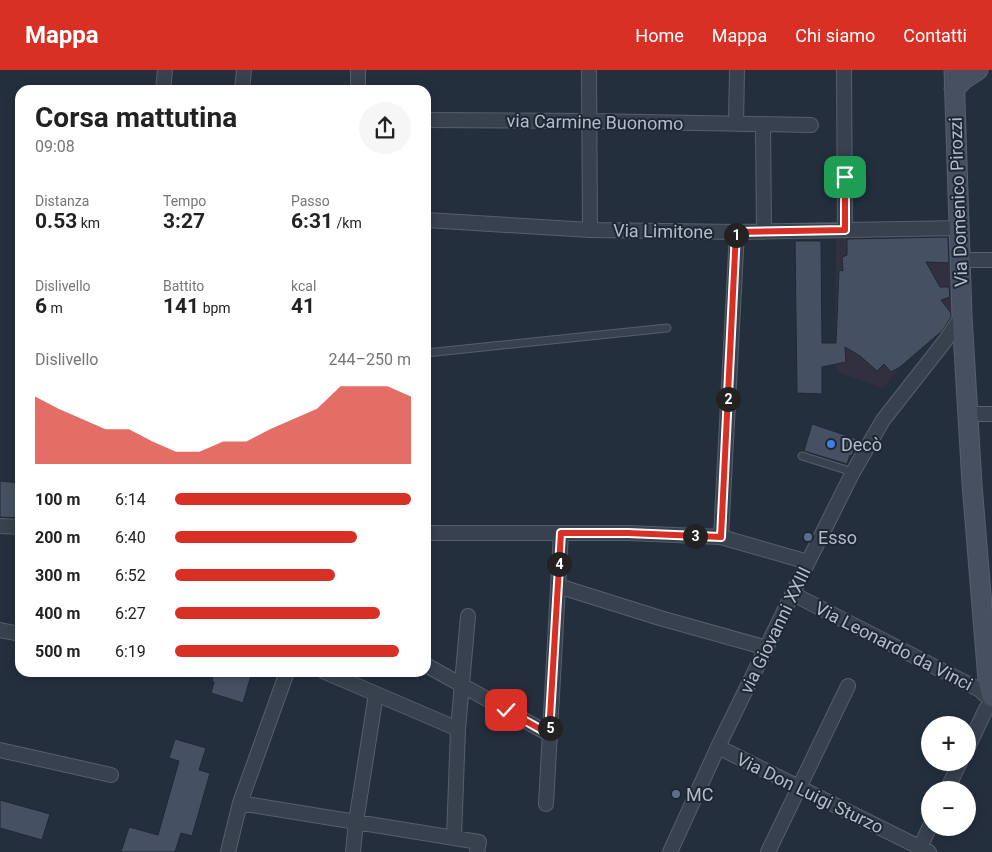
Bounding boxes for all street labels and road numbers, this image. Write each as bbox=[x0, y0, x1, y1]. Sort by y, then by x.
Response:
street label: via Carmine Buonomo bbox=[506, 110, 684, 134]
street label: Via Domenico Pirozzi bbox=[945, 117, 971, 287]
street label: Via Limitone bbox=[613, 220, 713, 242]
street label: via Giovanni XXIII bbox=[735, 563, 815, 697]
street label: Via Leonardo da Vinci bbox=[812, 597, 976, 695]
street label: Via Don Luigi Sturzo bbox=[733, 748, 887, 838]

